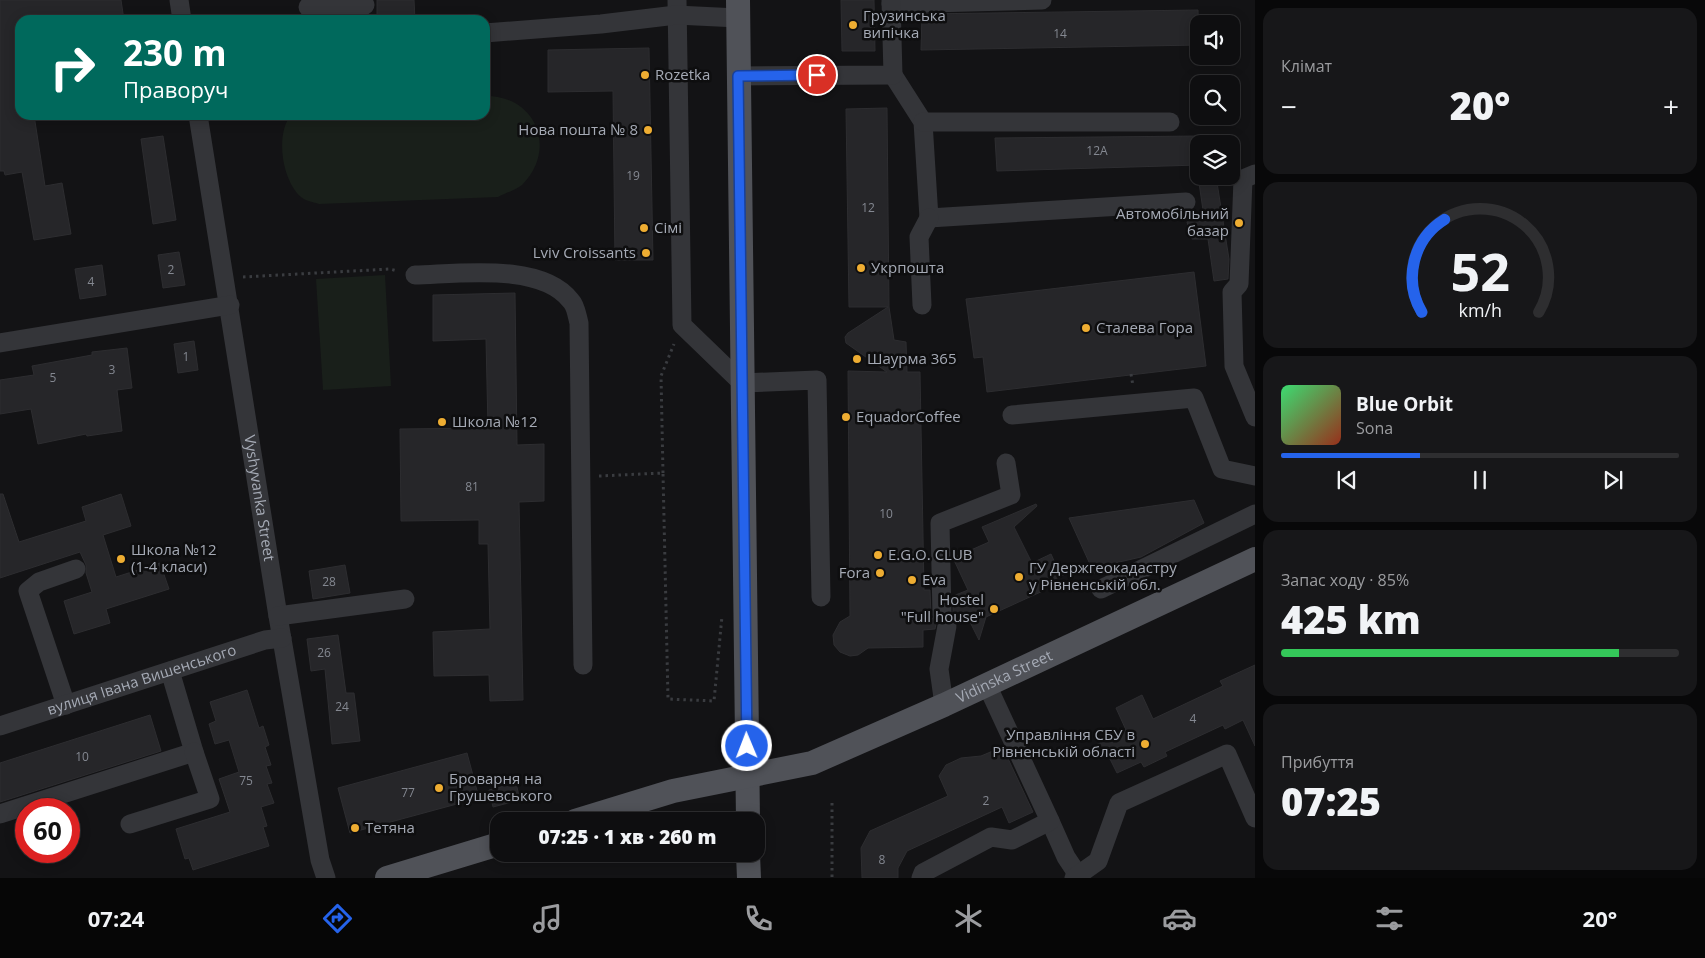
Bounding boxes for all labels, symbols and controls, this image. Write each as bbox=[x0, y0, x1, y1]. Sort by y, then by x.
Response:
place label: Грузинська випічка bbox=[863, 5, 946, 42]
map controls bbox=[1190, 15, 1240, 185]
button: sound bbox=[1190, 15, 1240, 65]
marker: Грузинська випічка bbox=[847, 19, 859, 31]
house number: 14 bbox=[1053, 25, 1067, 42]
text: 230 m bbox=[123, 29, 227, 76]
icon: right bbox=[40, 35, 105, 100]
pin bbox=[796, 54, 838, 96]
text: Клімат bbox=[1281, 55, 1332, 77]
icon: arrive bbox=[803, 61, 831, 89]
place label: Rozetka bbox=[655, 64, 710, 84]
marker: Rozetka bbox=[639, 69, 651, 81]
text: Праворуч bbox=[123, 74, 228, 104]
button: search bbox=[1190, 75, 1240, 125]
text: 20° bbox=[1450, 79, 1510, 131]
text: − bbox=[1281, 87, 1297, 125]
text: + bbox=[1663, 87, 1679, 125]
place label: Нова пошта № 8 bbox=[518, 119, 638, 139]
marker: Нова пошта № 8 bbox=[642, 124, 654, 136]
button: layers bbox=[1190, 135, 1240, 185]
house number: 12А bbox=[1086, 142, 1108, 159]
house number: 19 bbox=[626, 167, 640, 184]
house number: 12 bbox=[861, 199, 875, 216]
place label: Автомобільний базар bbox=[1116, 203, 1229, 240]
place label: Сімі bbox=[654, 217, 682, 237]
marker: Автомобільний базар bbox=[1233, 217, 1245, 229]
marker: Сімі bbox=[638, 222, 650, 234]
text: 52 bbox=[1450, 235, 1510, 306]
place label: Lviv Croissants bbox=[533, 242, 636, 262]
marker: Lviv Croissants bbox=[640, 247, 652, 259]
place label: Укрпошта bbox=[871, 257, 944, 277]
house number: 2 bbox=[168, 261, 175, 278]
marker: Укрпошта bbox=[855, 262, 867, 274]
house number: 4 bbox=[88, 273, 95, 290]
text: km/h bbox=[1458, 298, 1502, 322]
place label: Сталева Гора bbox=[1096, 317, 1193, 337]
marker: Сталева Гора bbox=[1080, 322, 1092, 334]
house number: 1 bbox=[183, 348, 189, 365]
place label: Шаурма 365 bbox=[867, 348, 956, 368]
marker: Шаурма 365 bbox=[851, 353, 863, 365]
house number: 3 bbox=[109, 361, 116, 378]
house number: 5 bbox=[50, 369, 57, 386]
text: Blue Orbit bbox=[1356, 391, 1453, 417]
place label: EquadorCoffee bbox=[856, 406, 961, 426]
place label: Школа №12 bbox=[452, 411, 538, 431]
marker: EquadorCoffee bbox=[840, 411, 852, 423]
marker: Школа №12 bbox=[436, 416, 448, 428]
text: Sona bbox=[1356, 417, 1393, 439]
street label: Vyshyvanka Street bbox=[240, 433, 280, 563]
icon: previous bbox=[1333, 466, 1361, 494]
icon: pause bbox=[1466, 466, 1494, 494]
icon: next bbox=[1599, 466, 1627, 494]
house number: 81 bbox=[465, 478, 479, 495]
house number: 10 bbox=[879, 505, 893, 522]
place label: Школа №12 (1-4 класи) bbox=[131, 539, 217, 576]
place label: E.G.O. CLUB bbox=[888, 544, 973, 564]
marker: E.G.O. CLUB bbox=[872, 549, 884, 561]
marker: Школа №12 (1-4 класи) bbox=[115, 553, 127, 565]
place label: ГУ Держгеокадастру у Рівненській обл. bbox=[1029, 557, 1177, 594]
place label: Fora bbox=[839, 562, 870, 582]
marker: Fora bbox=[874, 567, 886, 579]
place label: Eva bbox=[922, 569, 946, 589]
text: Запас ходу · 85% bbox=[1281, 569, 1409, 591]
marker: ГУ Держгеокадастру у Рівненській обл. bbox=[1013, 571, 1025, 583]
house number: 28 bbox=[322, 573, 336, 590]
marker: Eva bbox=[906, 574, 918, 586]
place label: Hostel "Full house" bbox=[901, 589, 984, 626]
text: 425 km bbox=[1281, 593, 1421, 645]
marker: Hostel "Full house" bbox=[988, 603, 1000, 615]
street label: вулиця Івана Вишенського bbox=[44, 639, 239, 719]
house number: 26 bbox=[317, 644, 331, 661]
street label: Vidinska Street bbox=[952, 645, 1055, 707]
house number: 24 bbox=[335, 698, 349, 715]
house number: 4 bbox=[1190, 710, 1197, 727]
position arrow bbox=[720, 719, 772, 771]
place label: Управління СБУ в Рівненській області bbox=[992, 724, 1135, 761]
marker: Управління СБУ в Рівненській області bbox=[1139, 738, 1151, 750]
house number: 10 bbox=[75, 748, 89, 765]
text: Прибуття bbox=[1281, 751, 1354, 773]
place label: Броварня на Грушевського bbox=[449, 768, 552, 805]
house number: 75 bbox=[239, 772, 253, 789]
text: 07:25 bbox=[1281, 775, 1381, 827]
marker: Броварня на Грушевського bbox=[433, 782, 445, 794]
house number: 77 bbox=[401, 784, 415, 801]
house number: 2 bbox=[983, 792, 990, 809]
speed limit sign: 60 bbox=[15, 798, 80, 863]
place label: Тетяна bbox=[365, 817, 415, 837]
marker: Тетяна bbox=[349, 822, 361, 834]
text: 07:25 · 1 хв · 260 m bbox=[538, 824, 717, 850]
house number: 8 bbox=[879, 851, 886, 868]
icon: directions bbox=[320, 901, 355, 936]
icon: music bbox=[530, 901, 565, 936]
icon: phone bbox=[741, 901, 776, 936]
icon: climate bbox=[951, 901, 986, 936]
icon: car bbox=[1162, 901, 1197, 936]
icon: filters bbox=[1372, 901, 1407, 936]
text: 07:24 bbox=[88, 903, 144, 933]
text: 20° bbox=[1583, 903, 1617, 933]

